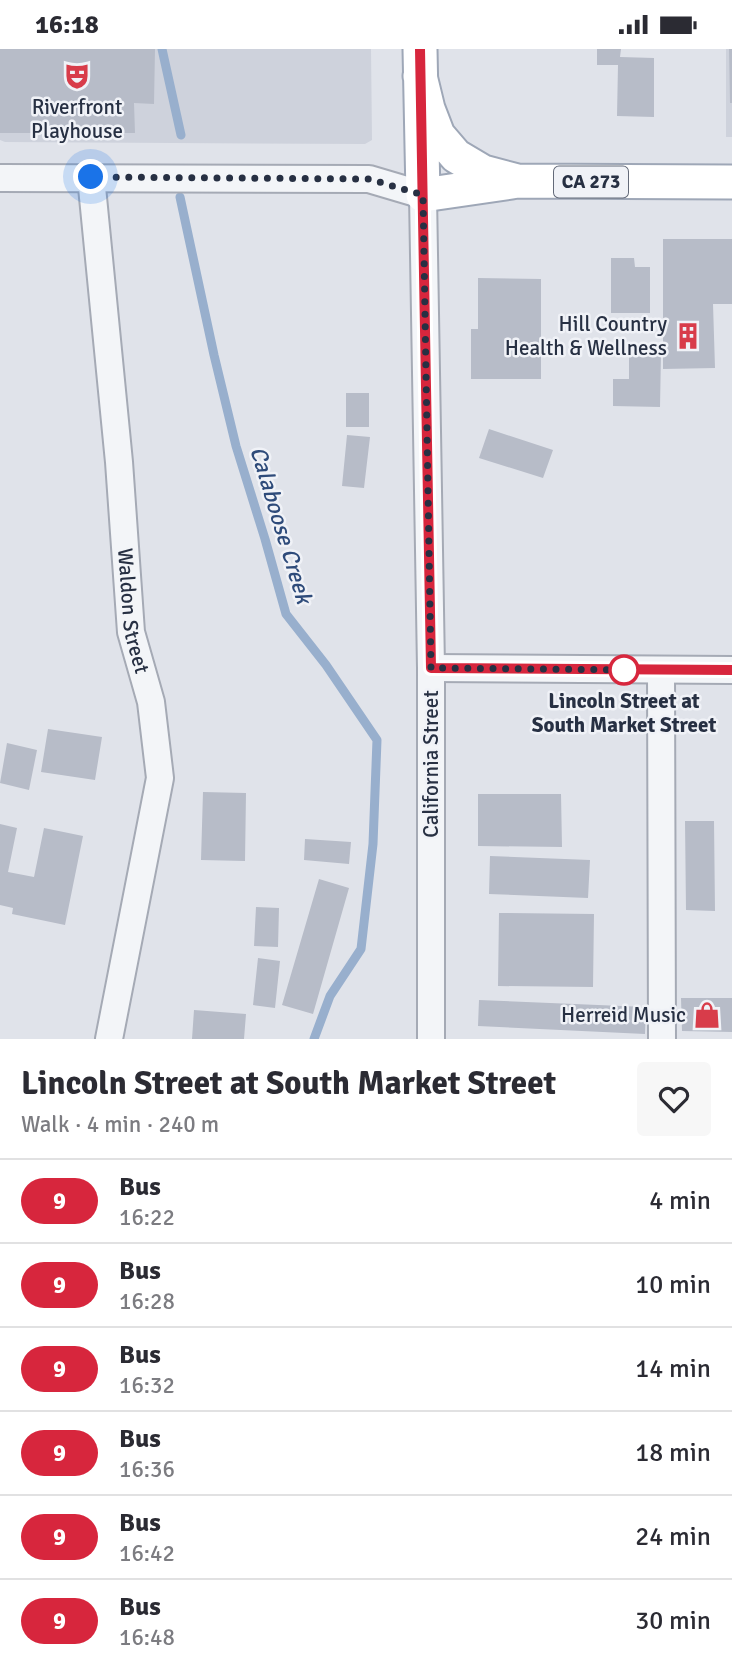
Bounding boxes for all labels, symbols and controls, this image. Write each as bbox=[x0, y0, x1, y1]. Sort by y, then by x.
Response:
text: 16:18 bbox=[35, 9, 99, 41]
theatre icon: Riverfront Playhouse bbox=[62, 61, 92, 91]
place label: Riverfront Playhouse bbox=[31, 94, 123, 144]
your location bbox=[73, 159, 108, 194]
road number: CA 273 bbox=[554, 167, 628, 197]
place label: Hill Country Health & Wellness bbox=[505, 311, 667, 361]
building icon: Hill Country Health & Wellness bbox=[673, 321, 703, 351]
water label: Calaboose Creek bbox=[243, 443, 319, 610]
street label: Waldon Street bbox=[112, 547, 155, 676]
marker: Lincoln Street at South Market Street bbox=[609, 655, 639, 685]
place label: Lincoln Street at South Market Street bbox=[532, 688, 716, 738]
street label: California Street bbox=[418, 690, 444, 838]
shop icon: Herreid Music bbox=[692, 1000, 722, 1030]
place label: Herreid Music bbox=[561, 1002, 686, 1028]
button: heart bbox=[637, 1062, 711, 1136]
text: Lincoln Street at South Market Street bbox=[21, 1063, 556, 1104]
text: Walk · 4 min · 240 m bbox=[21, 1110, 219, 1139]
text: Bus bbox=[119, 1171, 161, 1203]
text: 4 min bbox=[649, 1185, 711, 1217]
text: 9 bbox=[53, 1186, 66, 1216]
text: 16:22 bbox=[119, 1203, 175, 1232]
text: Bus bbox=[119, 1255, 161, 1287]
text: 10 min bbox=[635, 1269, 711, 1301]
text: 9 bbox=[53, 1270, 66, 1300]
text: 16:28 bbox=[119, 1287, 175, 1316]
text: Bus bbox=[119, 1339, 161, 1371]
text: 14 min bbox=[635, 1353, 711, 1385]
text: 9 bbox=[53, 1354, 66, 1384]
text: 16:32 bbox=[119, 1371, 175, 1400]
text: Bus bbox=[119, 1423, 161, 1455]
text: 18 min bbox=[635, 1437, 711, 1469]
text: 9 bbox=[53, 1438, 66, 1468]
text: 16:36 bbox=[119, 1455, 175, 1484]
text: Bus bbox=[119, 1507, 161, 1539]
text: 24 min bbox=[635, 1521, 711, 1553]
text: 9 bbox=[53, 1522, 66, 1552]
text: 16:42 bbox=[119, 1539, 175, 1568]
text: Bus bbox=[119, 1591, 161, 1623]
text: 30 min bbox=[635, 1605, 711, 1637]
text: 9 bbox=[53, 1606, 66, 1636]
text: 16:48 bbox=[119, 1623, 175, 1652]

